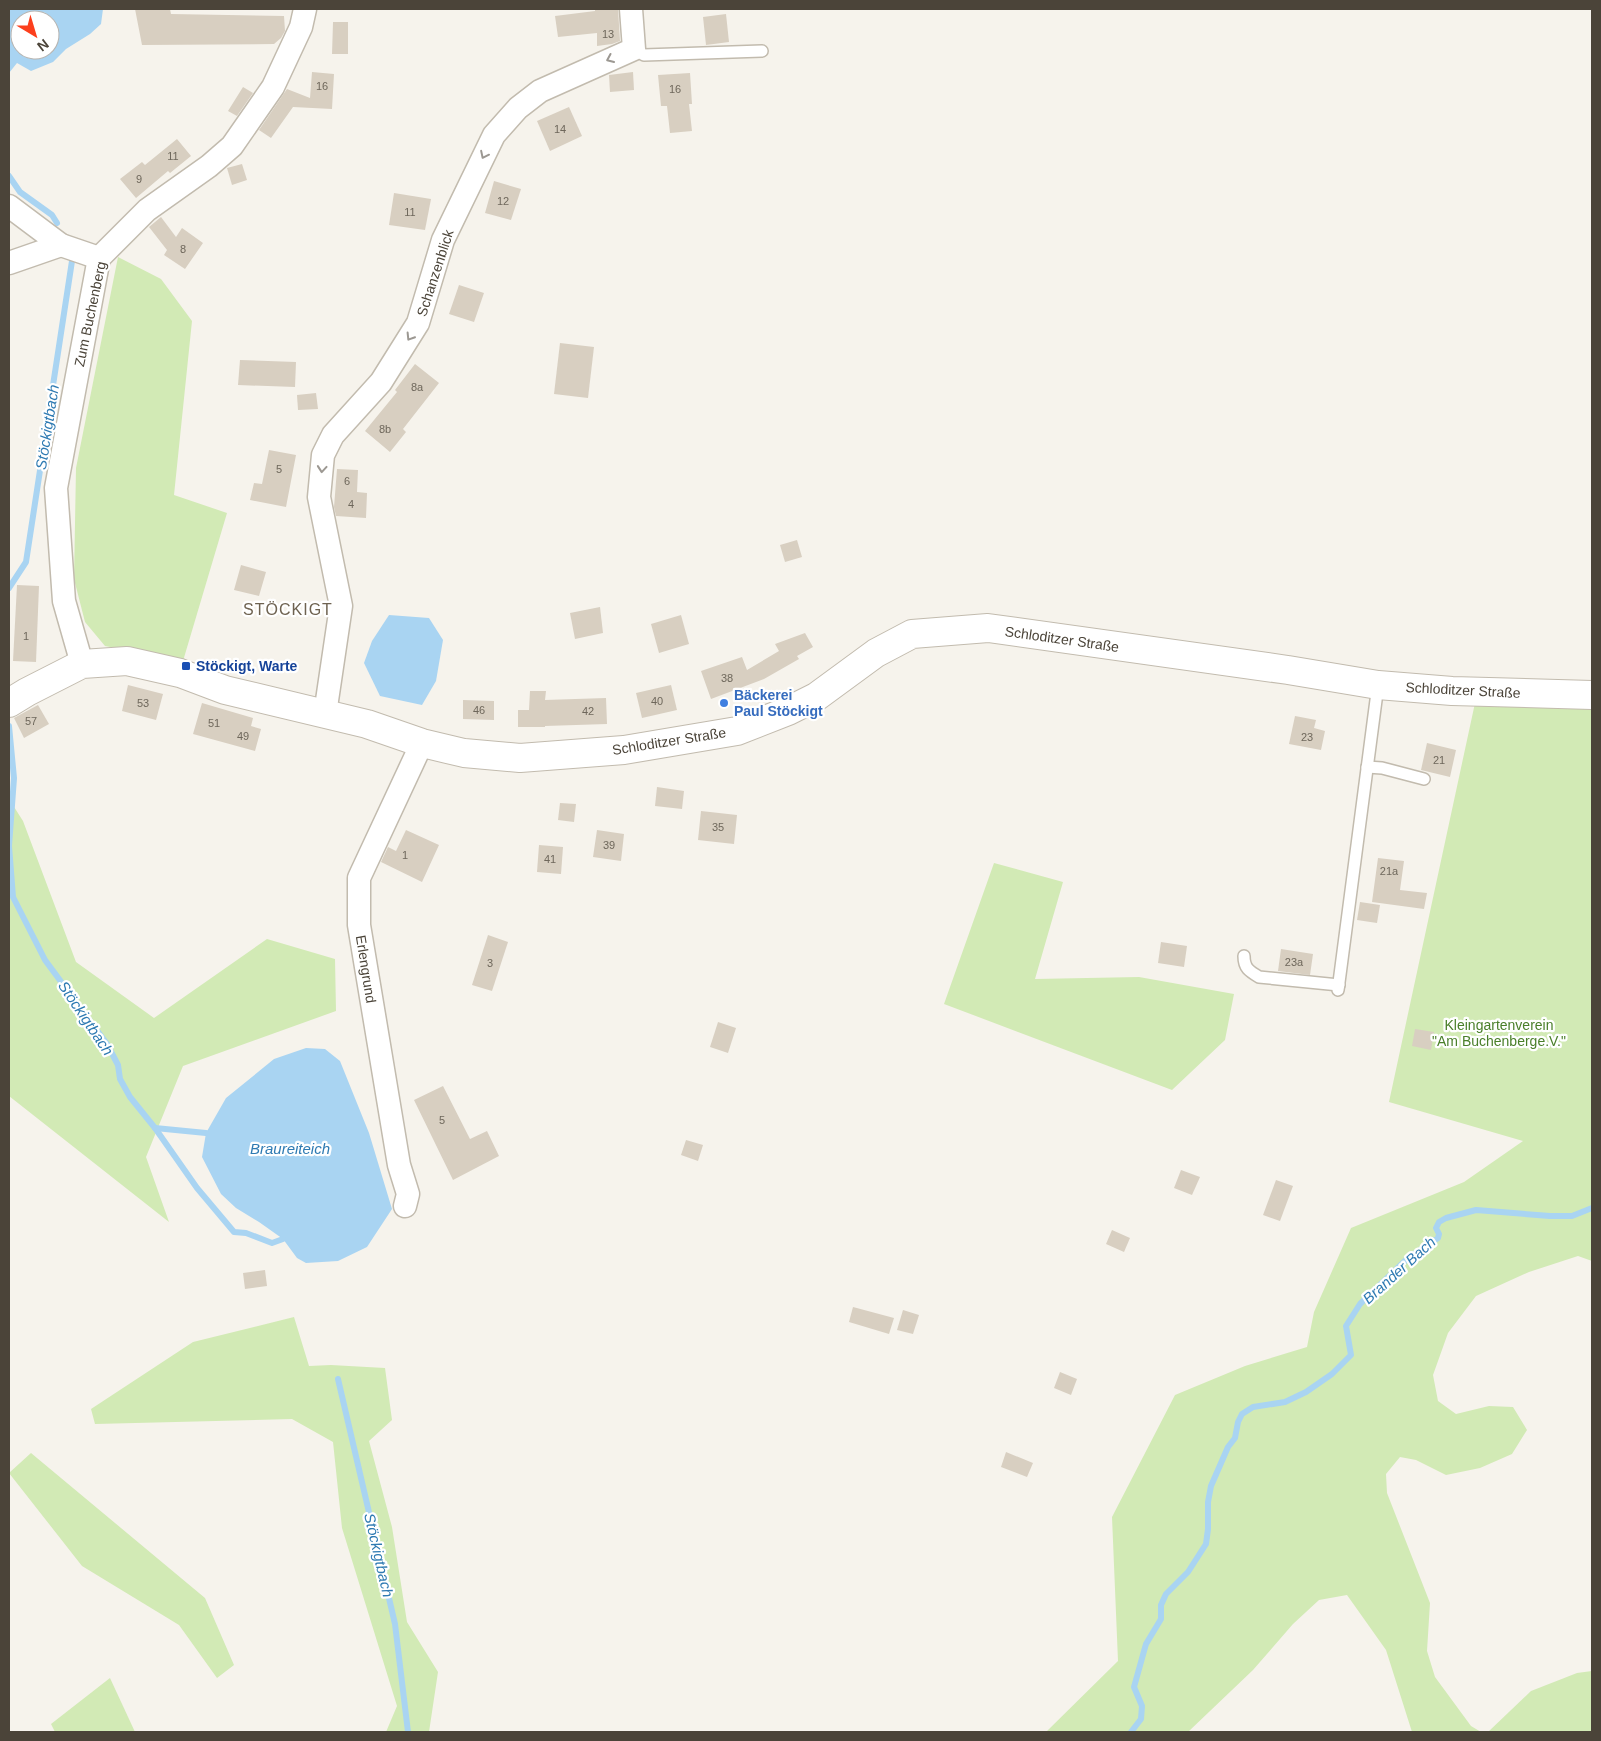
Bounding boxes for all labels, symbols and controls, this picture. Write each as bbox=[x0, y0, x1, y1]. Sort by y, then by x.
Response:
north arrow bbox=[10, 10, 60, 60]
house number: 13 bbox=[602, 28, 614, 40]
text: N bbox=[34, 36, 52, 55]
one-way arrow bbox=[606, 53, 615, 64]
house number: 16 bbox=[316, 80, 328, 92]
house number: 16 bbox=[669, 83, 681, 95]
house number: 14 bbox=[554, 123, 566, 135]
one-way arrow bbox=[481, 149, 491, 158]
house number: 11 bbox=[167, 150, 179, 162]
house number: 9 bbox=[136, 173, 142, 185]
house number: 12 bbox=[497, 195, 509, 207]
house number: 11 bbox=[404, 206, 416, 218]
street label: Schanzenblick bbox=[413, 227, 457, 318]
house number: 8 bbox=[180, 243, 186, 255]
street label: Zum Buchenberg bbox=[71, 260, 109, 368]
one-way arrow bbox=[407, 331, 416, 340]
house number: 8a bbox=[411, 381, 424, 393]
water label: Stöckigtbach bbox=[32, 383, 62, 471]
house number: 8b bbox=[379, 423, 391, 435]
house number: 5 bbox=[276, 463, 282, 475]
one-way arrow bbox=[316, 466, 327, 474]
house number: 6 bbox=[344, 475, 350, 487]
house number: 4 bbox=[348, 498, 354, 510]
district label: STÖCKIGT bbox=[243, 601, 333, 618]
street label: Schloditzer Straße bbox=[1004, 623, 1120, 655]
house number: 1 bbox=[23, 630, 29, 642]
place label: Stöckigt, Warte bbox=[196, 658, 298, 674]
marker: Stöckigt, Warte bbox=[180, 660, 192, 672]
house number: 38 bbox=[721, 672, 733, 684]
street label: Schloditzer Straße bbox=[1405, 679, 1521, 701]
place label: Bäckerei Paul Stöckigt bbox=[734, 687, 823, 719]
house number: 40 bbox=[651, 695, 663, 707]
house number: 53 bbox=[137, 697, 149, 709]
marker: Bäckerei Paul Stöckigt bbox=[718, 697, 730, 709]
house number: 46 bbox=[473, 704, 485, 716]
house number: 42 bbox=[582, 705, 594, 717]
house number: 57 bbox=[25, 715, 37, 727]
house number: 51 bbox=[208, 717, 220, 729]
street label: Schloditzer Straße bbox=[611, 724, 727, 758]
house number: 49 bbox=[237, 730, 249, 742]
house number: 23 bbox=[1301, 731, 1313, 743]
house number: 21 bbox=[1433, 754, 1445, 766]
house number: 35 bbox=[712, 821, 724, 833]
house number: 39 bbox=[603, 839, 615, 851]
house number: 1 bbox=[402, 849, 408, 861]
house number: 41 bbox=[544, 853, 556, 865]
house number: 21a bbox=[1380, 865, 1399, 877]
street label: Erlengrund bbox=[353, 934, 379, 1004]
house number: 23a bbox=[1285, 956, 1304, 968]
house number: 3 bbox=[487, 957, 493, 969]
water label: Stöckigtbach bbox=[55, 978, 117, 1058]
park label: Kleingartenverein "Am Buchenberge.V." bbox=[1432, 1017, 1566, 1049]
house number: 5 bbox=[439, 1114, 445, 1126]
water label: Braureiteich bbox=[250, 1140, 330, 1157]
water label: Brander Bach bbox=[1359, 1233, 1439, 1307]
water label: Stöckigtbach bbox=[361, 1511, 397, 1599]

